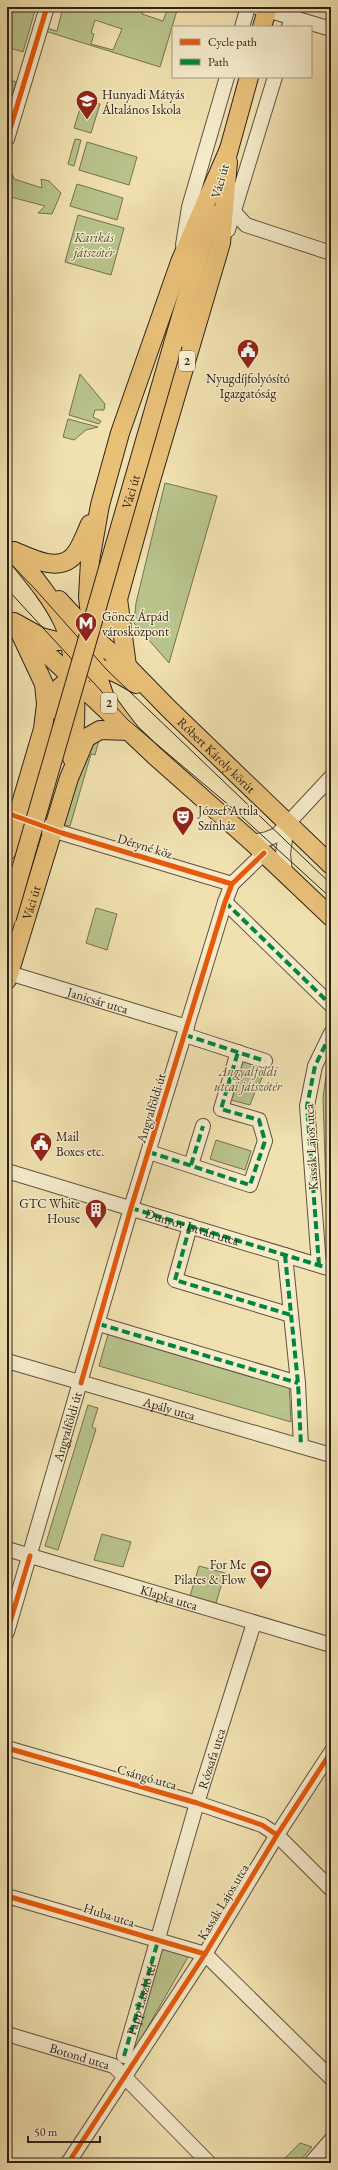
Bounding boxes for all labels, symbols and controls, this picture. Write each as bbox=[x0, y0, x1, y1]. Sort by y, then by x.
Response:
legend bbox=[172, 26, 312, 78]
text: Cycle path bbox=[208, 34, 257, 50]
text: Path bbox=[208, 54, 229, 70]
place label: Hunyadi Mátyás Általános Iskola bbox=[101, 86, 184, 118]
school or university icon: Hunyadi Mátyás Általános Iskola bbox=[74, 88, 100, 121]
street label: Váci út bbox=[207, 162, 233, 200]
park label: Karikás játszótér bbox=[71, 229, 115, 261]
public building icon: Nyugdíjfolyósító Igazgatóság bbox=[235, 337, 261, 370]
road number: 2 bbox=[179, 351, 195, 371]
place label: Nyugdíjfolyósító Igazgatóság bbox=[206, 370, 290, 402]
street label: Váci út bbox=[117, 472, 143, 510]
place label: Göncz Árpád városközpont bbox=[102, 608, 169, 640]
metro station icon: Göncz Árpád városközpont bbox=[73, 610, 99, 643]
road number: 2 bbox=[101, 693, 117, 713]
street label: Róbert Károly körút bbox=[174, 713, 260, 797]
place label: József Attila Színház bbox=[197, 802, 259, 834]
theatre icon: József Attila Színház bbox=[170, 804, 196, 837]
street label: Déryné köz bbox=[115, 830, 175, 862]
street label: Váci út bbox=[18, 883, 44, 922]
street label: Janicsár utca bbox=[65, 982, 131, 1017]
park label: Angyalföldi utcai játszótér bbox=[214, 1063, 283, 1095]
street label: Angyalföldi út bbox=[132, 1071, 170, 1146]
street label: Kassák Lajos utca bbox=[300, 1103, 322, 1191]
place label: Mail Boxes etc. bbox=[56, 1128, 104, 1160]
public building icon: Mail Boxes etc. bbox=[28, 1130, 54, 1163]
place label: GTC White House bbox=[19, 1195, 80, 1227]
building icon: GTC White House bbox=[83, 1197, 109, 1230]
street label: Dunyov István utca bbox=[143, 1204, 242, 1249]
street label: Angyalföldi út bbox=[49, 1390, 85, 1464]
street label: Apály utca bbox=[140, 1392, 198, 1424]
place label: For Me Pilates & Flow bbox=[174, 1556, 246, 1588]
sports icon: For Me Pilates & Flow bbox=[248, 1558, 274, 1591]
street label: Klapka utca bbox=[138, 1580, 200, 1614]
street label: Rózsafa utca bbox=[194, 1725, 229, 1791]
street label: Csángó utca bbox=[115, 1760, 180, 1794]
street label: Kassák Lajos utca bbox=[193, 1860, 253, 1943]
street label: Huba utca bbox=[81, 1899, 138, 1931]
street label: Papp László tér bbox=[122, 1959, 160, 2037]
street label: Botond utca bbox=[48, 2039, 113, 2073]
scale bar bbox=[28, 2118, 100, 2144]
text: 50 m bbox=[34, 2124, 58, 2140]

